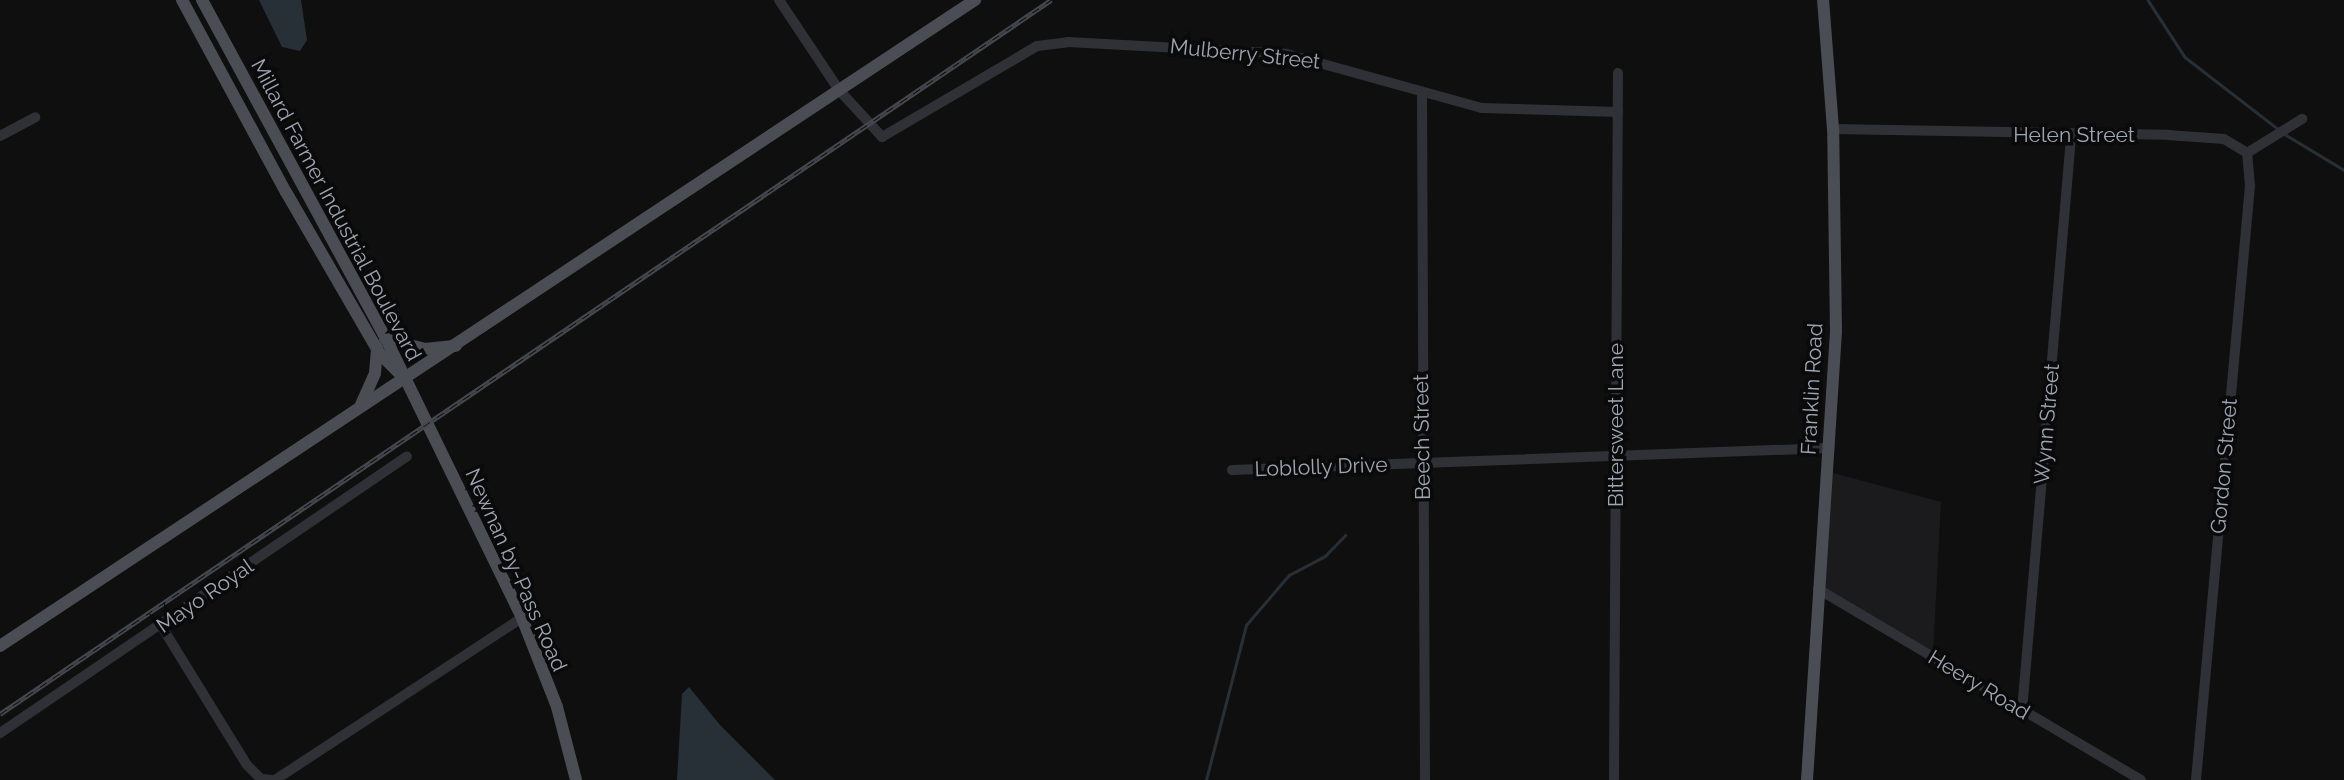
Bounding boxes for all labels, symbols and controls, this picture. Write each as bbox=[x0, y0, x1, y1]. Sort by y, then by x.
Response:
street label: Mulberry Street bbox=[1168, 34, 1322, 74]
street label: Millard Farmer Industrial Boulevard bbox=[245, 54, 427, 366]
street label: Helen Street bbox=[2013, 122, 2135, 148]
street label: Franklin Road bbox=[1796, 322, 1828, 456]
street label: Bittersweet Lane bbox=[1603, 343, 1629, 507]
street label: Wynn Street bbox=[2029, 363, 2065, 485]
street label: Beech Street bbox=[1408, 374, 1436, 500]
street label: Gordon Street bbox=[2206, 397, 2242, 535]
street label: Loblolly Drive bbox=[1254, 452, 1388, 482]
street label: Newnan by-Pass Road bbox=[460, 465, 572, 675]
street label: Mayo Royal bbox=[152, 554, 258, 638]
street label: Heery Road bbox=[1923, 645, 2035, 725]

